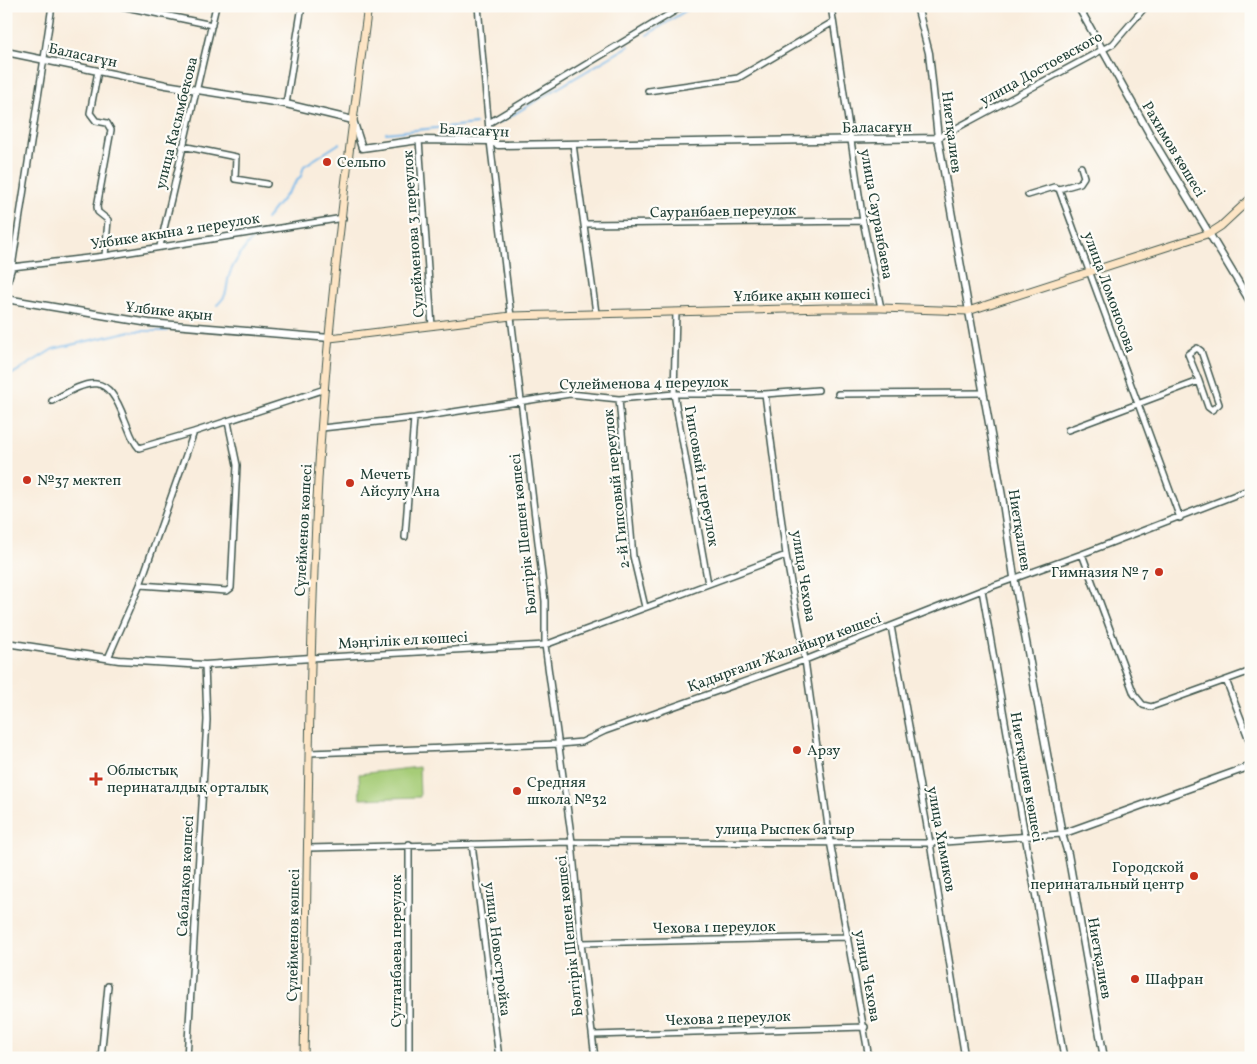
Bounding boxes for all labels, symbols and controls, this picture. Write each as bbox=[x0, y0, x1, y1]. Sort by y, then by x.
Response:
street label: улица Достоевского bbox=[977, 27, 1107, 112]
street label: Баласағұн bbox=[46, 39, 119, 74]
street label: улица Касымбекова bbox=[151, 55, 204, 192]
street label: Ниетқалиев bbox=[935, 90, 966, 174]
street label: Рахимов көшесі bbox=[1136, 98, 1210, 202]
street label: Баласағұн bbox=[842, 117, 912, 140]
street label: Баласағұн bbox=[438, 119, 510, 144]
street label: улица Сауранбаева bbox=[854, 147, 897, 281]
street label: Сулейменова 3 переулок bbox=[398, 149, 431, 318]
place label: Сельпо bbox=[337, 153, 386, 174]
marker: Сельпо bbox=[321, 156, 333, 168]
street label: Сауранбаев переулок bbox=[650, 201, 796, 224]
street label: Улбике акына 2 переулок bbox=[89, 209, 261, 256]
street label: улица Ломоносова bbox=[1077, 229, 1140, 356]
street label: Ұлбике ақын көшесі bbox=[733, 285, 871, 308]
street label: Ұлбике ақын bbox=[124, 297, 214, 328]
street label: Сулейменова 4 переулок bbox=[559, 373, 729, 396]
street label: Гипсовый 1 переулок bbox=[678, 404, 723, 548]
street label: 2-й Гипсовый переулок bbox=[599, 408, 636, 570]
street label: Бөлтірік Шешен көшесі bbox=[506, 452, 543, 615]
street label: Сүлейменов көшесі bbox=[291, 463, 318, 597]
place label: Мечеть Айсулу Ана bbox=[360, 465, 440, 503]
place label: №37 мектеп bbox=[37, 471, 121, 492]
marker: №37 мектеп bbox=[21, 474, 33, 486]
marker: Мечеть Айсулу Ана bbox=[344, 477, 356, 489]
street label: Ниетқалиев bbox=[1002, 488, 1035, 573]
street label: улица Чехова bbox=[785, 529, 820, 624]
place label: Гимназия № 7 bbox=[1051, 563, 1149, 584]
marker: Гимназия № 7 bbox=[1153, 566, 1165, 578]
street label: Қадырғали Жалайыри көшесі bbox=[685, 608, 884, 698]
street label: Мәңгілік ел көшесі bbox=[338, 628, 469, 655]
street label: Ниетқалиев көшесі bbox=[1004, 710, 1047, 844]
place label: Арзу bbox=[807, 741, 840, 762]
marker: Арзу bbox=[791, 744, 803, 756]
place label: Облыстық перинаталдық орталық bbox=[107, 761, 269, 799]
marker: Облыстық перинаталдық орталық bbox=[89, 772, 103, 786]
place label: Средняя школа №32 bbox=[527, 773, 607, 811]
marker: Средняя школа №32 bbox=[511, 785, 523, 797]
street label: улица Химиков bbox=[921, 785, 960, 894]
street label: Сабалақов көшесі bbox=[173, 815, 200, 937]
street label: улица Рыспек батыр bbox=[715, 820, 855, 841]
street label: Бөлтірік Шешен көшесі bbox=[552, 854, 589, 1017]
place label: Городской перинатальный центр bbox=[1031, 858, 1184, 896]
street label: Сүлейменов көшесі bbox=[283, 868, 306, 1002]
marker: Городской перинатальный центр bbox=[1188, 870, 1200, 882]
street label: Султанбаева переулок bbox=[387, 875, 408, 1027]
street label: улица Новостройка bbox=[478, 881, 515, 1018]
street label: Ниетқалиев bbox=[1081, 916, 1116, 1001]
street label: Чехова 1 переулок bbox=[652, 917, 776, 940]
street label: улица Чехова bbox=[848, 929, 885, 1024]
place label: Шафран bbox=[1145, 970, 1203, 991]
marker: Шафран bbox=[1129, 973, 1141, 985]
street label: Чехова 2 переулок bbox=[665, 1007, 791, 1032]

